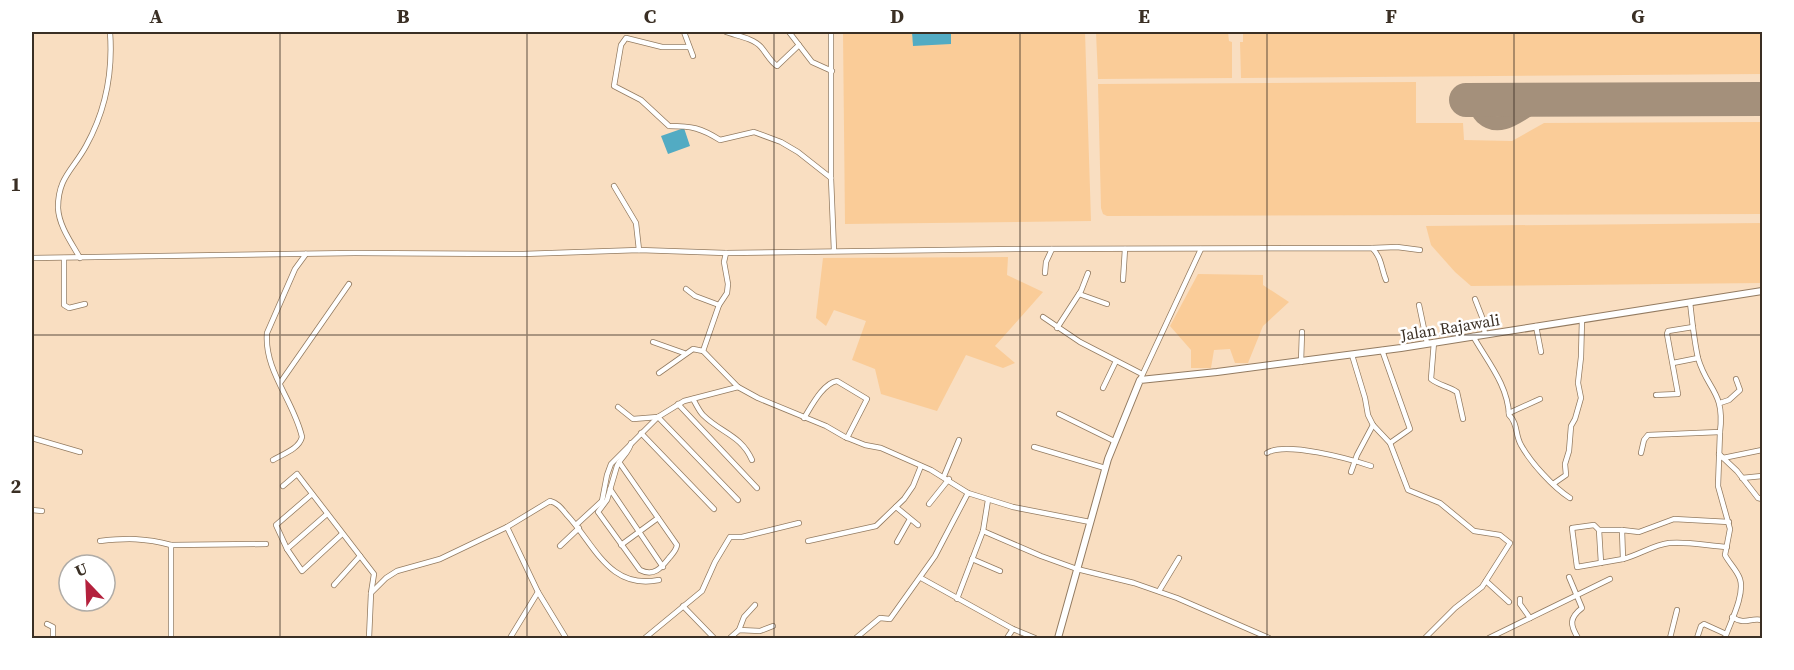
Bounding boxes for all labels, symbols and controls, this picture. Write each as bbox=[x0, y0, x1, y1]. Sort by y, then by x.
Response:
text: A bbox=[149, 2, 163, 30]
text: B bbox=[396, 2, 410, 30]
text: C bbox=[644, 2, 656, 30]
text: D bbox=[890, 2, 904, 30]
text: E bbox=[1138, 2, 1150, 30]
text: F bbox=[1385, 2, 1397, 30]
text: G bbox=[1631, 2, 1645, 30]
text: 1 bbox=[11, 170, 21, 198]
street label: Jalan Rajawali bbox=[1398, 308, 1501, 346]
text: 2 bbox=[11, 472, 22, 500]
north arrow bbox=[57, 553, 117, 613]
text: U bbox=[71, 557, 91, 582]

